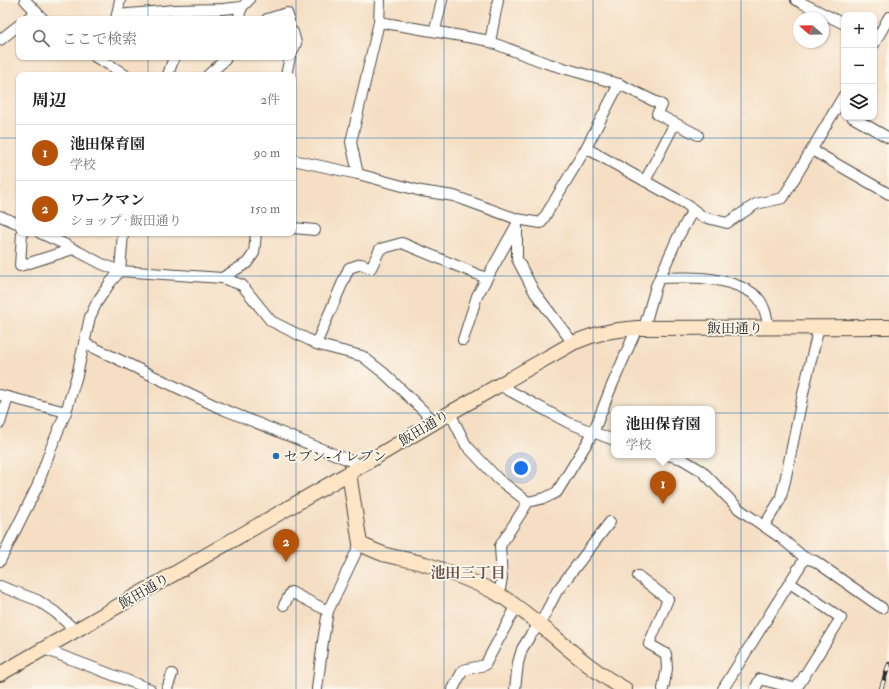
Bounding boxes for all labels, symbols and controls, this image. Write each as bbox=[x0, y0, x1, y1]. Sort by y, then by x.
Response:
north arrow bbox=[793, 12, 829, 48]
map controls bbox=[841, 12, 877, 120]
button: + bbox=[841, 12, 877, 48]
search box bbox=[16, 16, 296, 60]
icon: search bbox=[30, 27, 52, 49]
text: ここで検索 bbox=[62, 30, 137, 49]
button: − bbox=[841, 48, 877, 84]
button: layers bbox=[841, 84, 877, 120]
text: 周辺 bbox=[32, 90, 66, 111]
text: 2件 bbox=[260, 92, 280, 108]
text: 池田保育園 bbox=[70, 135, 145, 154]
text: 1 bbox=[43, 145, 47, 161]
text: 90 m bbox=[254, 145, 280, 161]
text: 学校 bbox=[70, 157, 96, 173]
text: ワークマン bbox=[70, 191, 145, 210]
text: 2 bbox=[42, 201, 48, 217]
text: 150 m bbox=[250, 201, 280, 217]
text: ショップ · 飯田通り bbox=[70, 213, 182, 229]
street label: 飯田通り bbox=[707, 320, 763, 337]
street label: 飯田通り bbox=[396, 406, 452, 450]
popup bbox=[611, 406, 715, 458]
text: 池田保育園 bbox=[625, 415, 701, 434]
text: 学校 bbox=[625, 437, 652, 453]
place label: セブン-イレブン bbox=[284, 448, 387, 465]
marker: セブン-イレブン bbox=[271, 451, 281, 461]
your location bbox=[511, 458, 531, 478]
pin: 1 bbox=[650, 471, 676, 504]
pin: 2 bbox=[273, 529, 299, 562]
district label: 池田三丁目 bbox=[430, 564, 506, 583]
street label: 飯田通り bbox=[116, 570, 172, 612]

